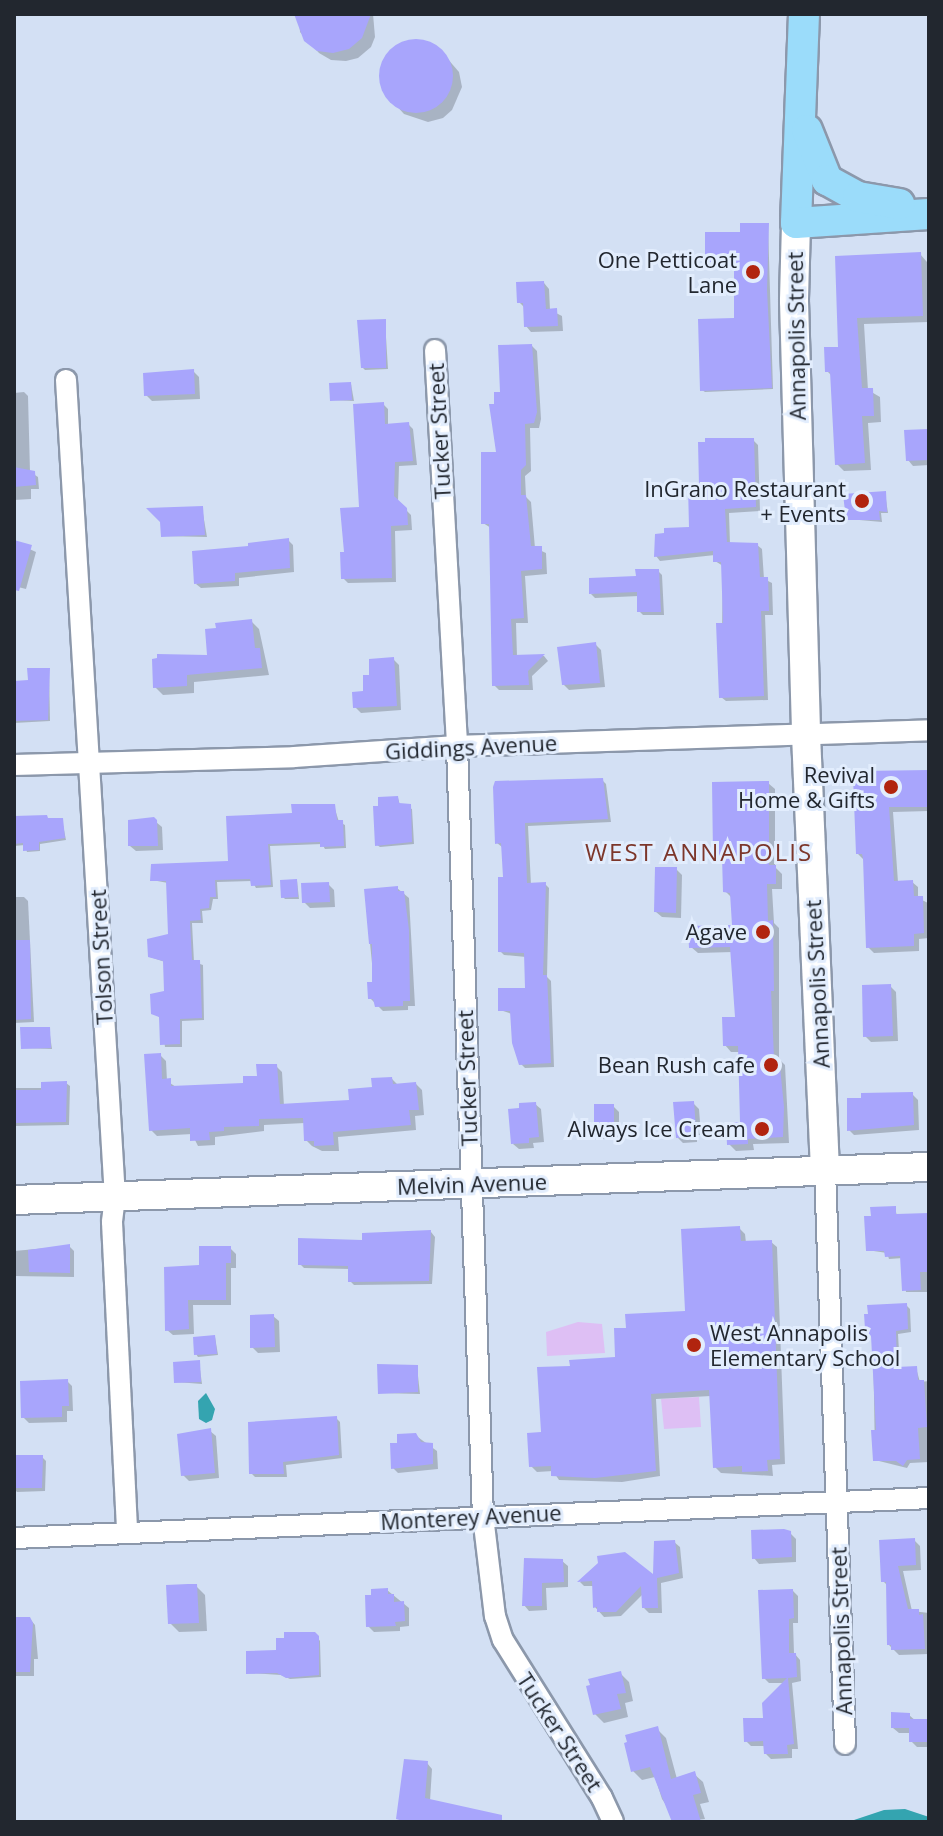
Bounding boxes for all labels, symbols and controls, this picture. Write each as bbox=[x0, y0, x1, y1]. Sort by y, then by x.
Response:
place label: One Petticoat Lane bbox=[598, 246, 737, 298]
street label: Annapolis Street bbox=[781, 251, 811, 421]
marker: One Petticoat Lane bbox=[744, 263, 762, 281]
street label: Tucker Street bbox=[422, 362, 456, 500]
place label: InGrano Restaurant + Events bbox=[644, 475, 846, 526]
marker: InGrano Restaurant + Events bbox=[853, 492, 871, 510]
street label: Giddings Avenue bbox=[384, 729, 558, 765]
place label: Revival Home & Gifts bbox=[738, 761, 875, 812]
marker: Revival Home & Gifts bbox=[882, 778, 900, 796]
district label: WEST ANNAPOLIS bbox=[585, 838, 813, 866]
street label: Tolson Street bbox=[84, 889, 118, 1025]
street label: Annapolis Street bbox=[799, 899, 835, 1069]
place label: Agave bbox=[686, 919, 747, 945]
marker: Agave bbox=[754, 923, 772, 941]
street label: Tucker Street bbox=[451, 1009, 483, 1147]
place label: Bean Rush cafe bbox=[598, 1052, 755, 1078]
marker: Bean Rush cafe bbox=[762, 1056, 780, 1074]
place label: Always Ice Cream bbox=[567, 1116, 746, 1142]
marker: Always Ice Cream bbox=[753, 1120, 771, 1138]
street label: Melvin Avenue bbox=[397, 1168, 547, 1200]
place label: West Annapolis Elementary School bbox=[710, 1319, 900, 1370]
marker: West Annapolis Elementary School bbox=[685, 1336, 703, 1354]
street label: Monterey Avenue bbox=[380, 1499, 562, 1535]
street label: Annapolis Street bbox=[825, 1546, 857, 1716]
street label: Tucker Street bbox=[512, 1668, 608, 1796]

